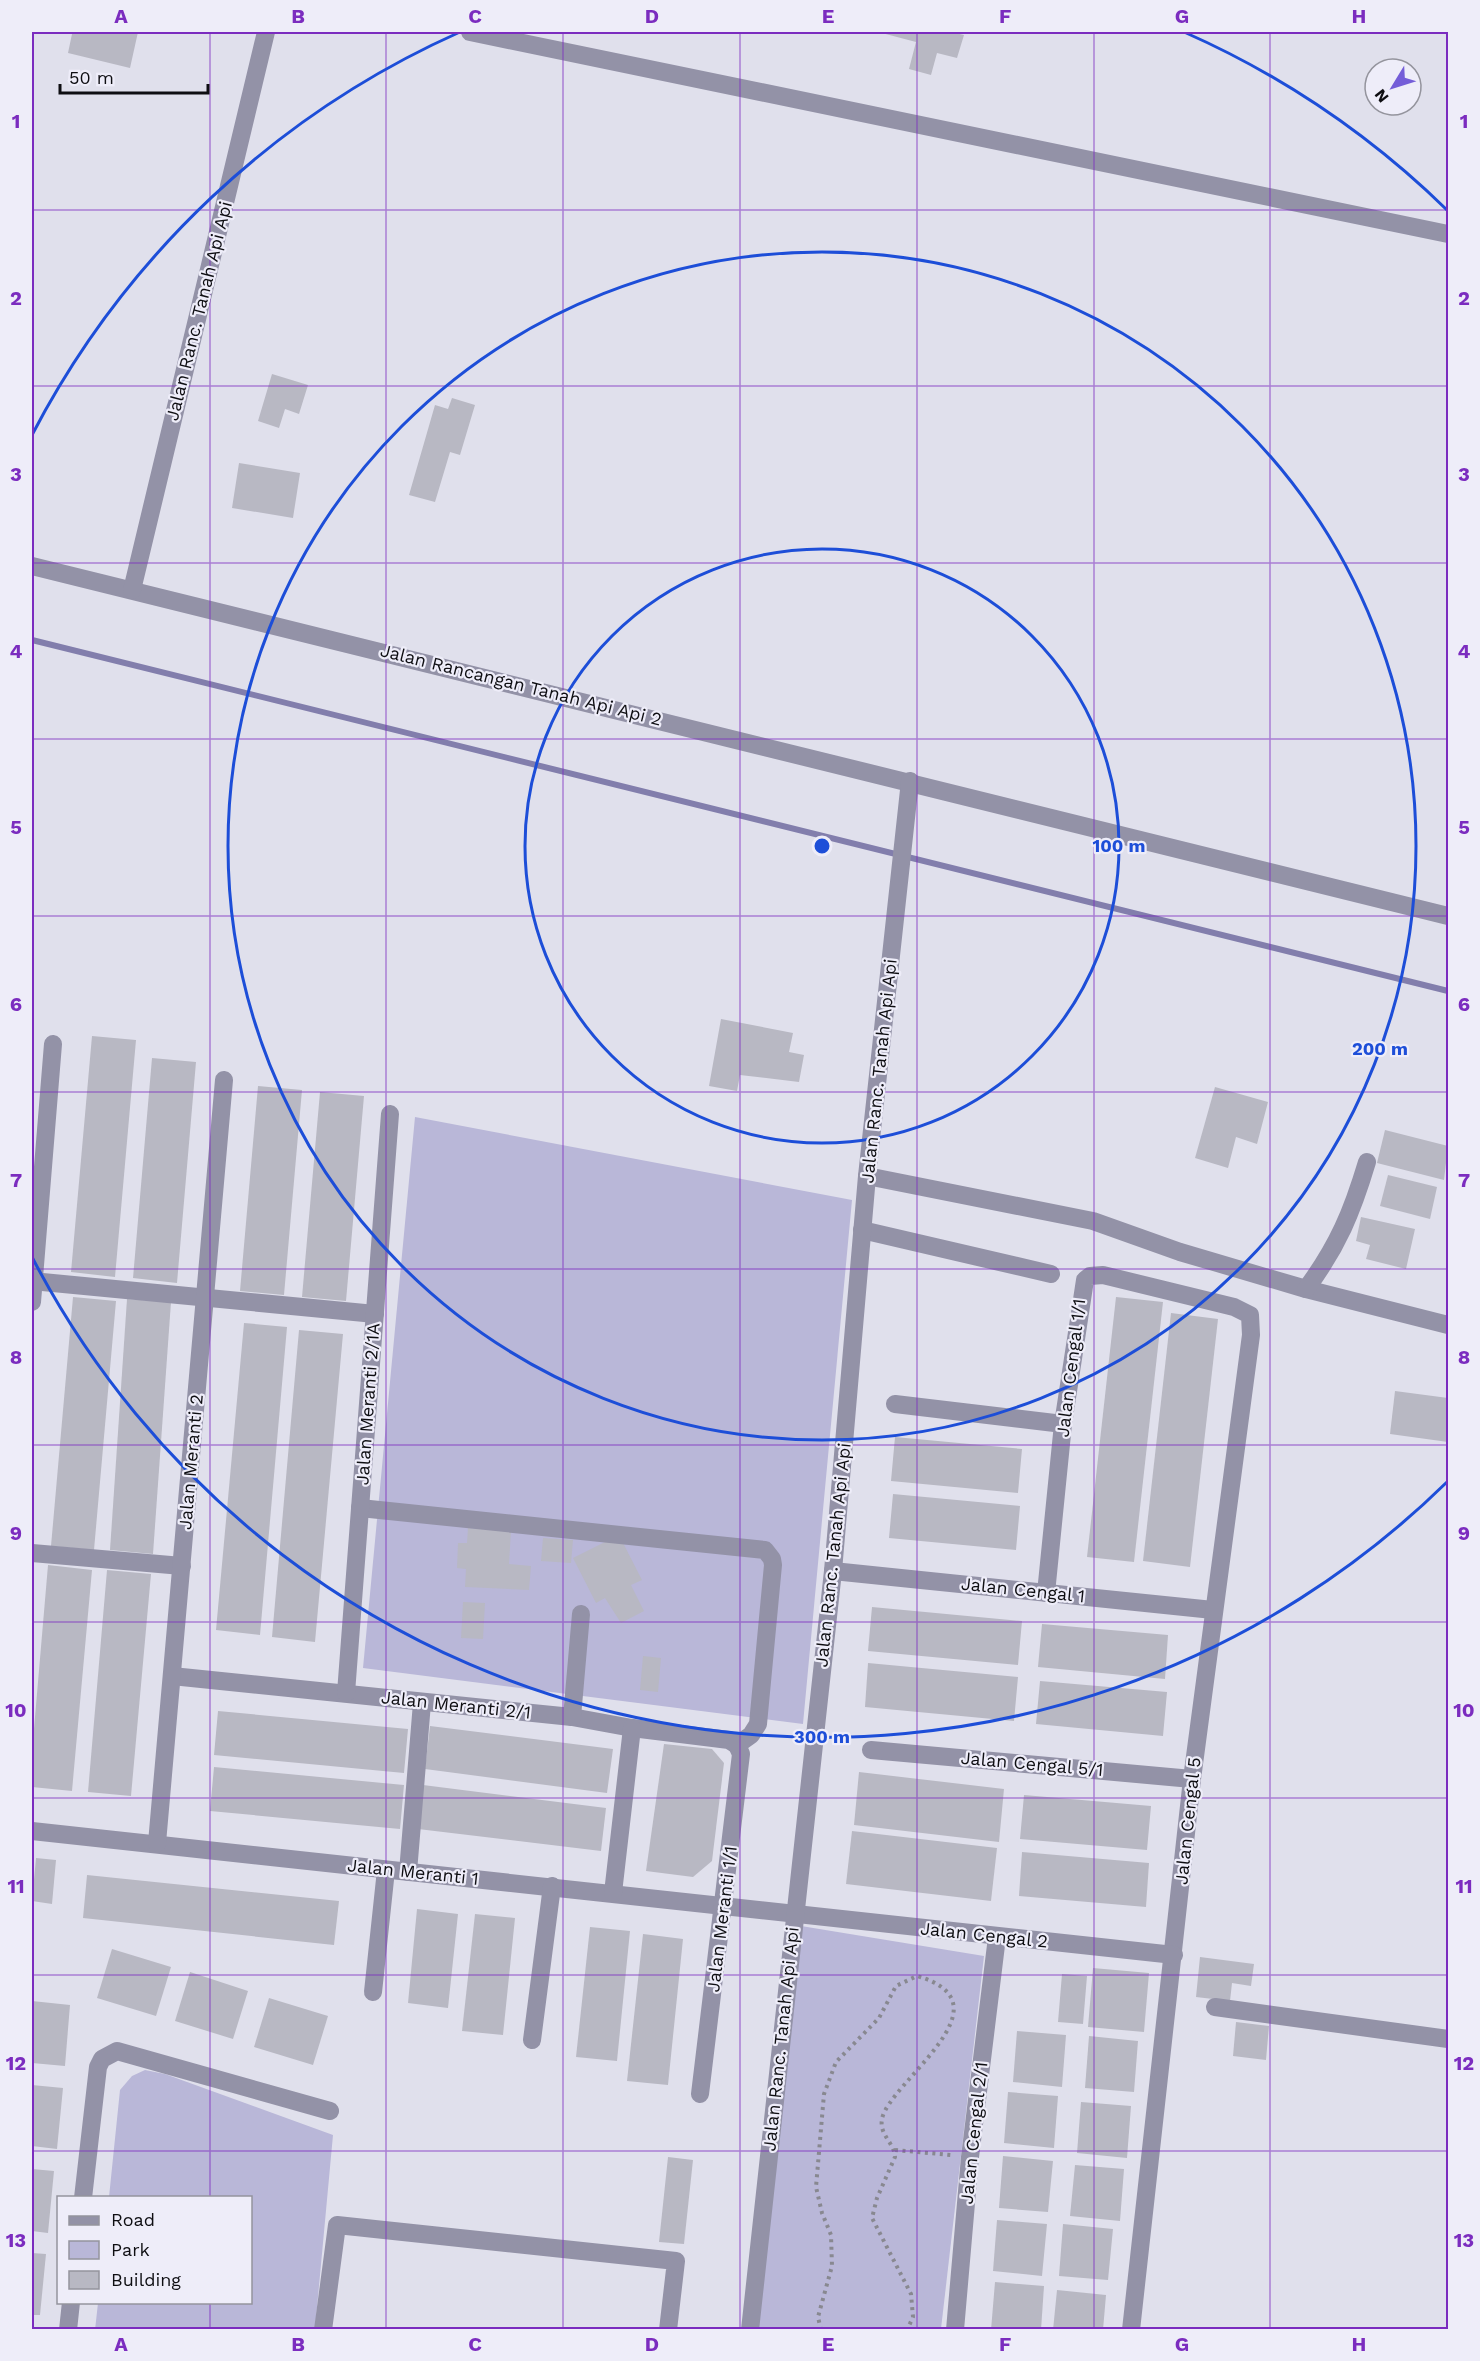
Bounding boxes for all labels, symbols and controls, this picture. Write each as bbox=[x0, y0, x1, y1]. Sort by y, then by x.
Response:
text: A bbox=[114, 4, 128, 28]
text: B bbox=[291, 4, 305, 28]
text: C bbox=[468, 4, 482, 28]
text: D bbox=[645, 4, 659, 28]
text: E bbox=[822, 4, 834, 28]
text: F bbox=[999, 4, 1011, 28]
text: G bbox=[1175, 4, 1189, 28]
text: H bbox=[1352, 4, 1366, 28]
scale bar bbox=[60, 57, 208, 95]
north arrow bbox=[1363, 57, 1423, 117]
text: 50 m bbox=[69, 67, 114, 88]
text: N bbox=[1370, 85, 1393, 106]
text: 1 bbox=[12, 109, 20, 133]
text: 1 bbox=[1460, 109, 1468, 133]
street label: Jalan Ranc. Tanah Api Api bbox=[161, 199, 236, 423]
text: 2 bbox=[10, 286, 22, 310]
text: 2 bbox=[1458, 286, 1470, 310]
text: 3 bbox=[10, 462, 22, 486]
text: 3 bbox=[1458, 462, 1470, 486]
text: 4 bbox=[10, 639, 23, 663]
street label: Jalan Rancangan Tanah Api Api 2 bbox=[378, 639, 664, 730]
text: 4 bbox=[1458, 639, 1471, 663]
text: 5 bbox=[10, 815, 22, 839]
text: 5 bbox=[1458, 815, 1470, 839]
text: 100 m bbox=[1092, 835, 1146, 856]
centre of rings bbox=[812, 836, 832, 856]
street label: Jalan Ranc. Tanah Api Api bbox=[856, 958, 901, 1184]
text: 6 bbox=[10, 992, 22, 1016]
text: 6 bbox=[1458, 992, 1470, 1016]
text: 200 m bbox=[1352, 1038, 1408, 1059]
text: 7 bbox=[10, 1168, 22, 1192]
text: 7 bbox=[1458, 1168, 1470, 1192]
street label: Jalan Cengal 1/1 bbox=[1052, 1298, 1089, 1438]
street label: Jalan Meranti 2/1A bbox=[351, 1322, 384, 1486]
text: 8 bbox=[10, 1345, 22, 1369]
text: 8 bbox=[1458, 1345, 1470, 1369]
street label: Jalan Meranti 2 bbox=[174, 1393, 207, 1531]
street label: Jalan Ranc. Tanah Api Api bbox=[810, 1442, 855, 1668]
text: 9 bbox=[10, 1521, 22, 1545]
text: 9 bbox=[1458, 1521, 1470, 1545]
street label: Jalan Cengal 1 bbox=[960, 1573, 1086, 1606]
street label: Jalan Meranti 2/1 bbox=[380, 1686, 532, 1723]
text: 10 bbox=[5, 1698, 27, 1722]
text: 10 bbox=[1453, 1698, 1475, 1722]
text: 300 m bbox=[794, 1726, 850, 1747]
street label: Jalan Cengal 5/1 bbox=[960, 1747, 1104, 1780]
street label: Jalan Cengal 5 bbox=[1170, 1756, 1205, 1886]
street label: Jalan Meranti 1/1 bbox=[702, 1845, 741, 1993]
street label: Jalan Meranti 1 bbox=[346, 1854, 480, 1889]
text: 11 bbox=[7, 1874, 25, 1898]
text: 11 bbox=[1455, 1874, 1473, 1898]
street label: Jalan Cengal 2 bbox=[919, 1917, 1049, 1952]
street label: Jalan Ranc. Tanah Api Api bbox=[758, 1926, 803, 2152]
text: 12 bbox=[6, 2051, 26, 2075]
text: 12 bbox=[1454, 2051, 1474, 2075]
street label: Jalan Cengal 2/1 bbox=[956, 2061, 991, 2205]
legend bbox=[57, 2196, 252, 2304]
text: Road bbox=[111, 2209, 155, 2230]
text: 13 bbox=[6, 2228, 26, 2252]
text: 13 bbox=[1454, 2228, 1474, 2252]
text: Park bbox=[111, 2239, 150, 2260]
text: Building bbox=[111, 2269, 181, 2290]
text: A bbox=[114, 2332, 128, 2356]
text: B bbox=[291, 2332, 305, 2356]
text: C bbox=[468, 2332, 482, 2356]
text: D bbox=[645, 2332, 659, 2356]
text: E bbox=[822, 2332, 834, 2356]
text: F bbox=[999, 2332, 1011, 2356]
text: G bbox=[1175, 2332, 1189, 2356]
text: H bbox=[1352, 2332, 1366, 2356]

